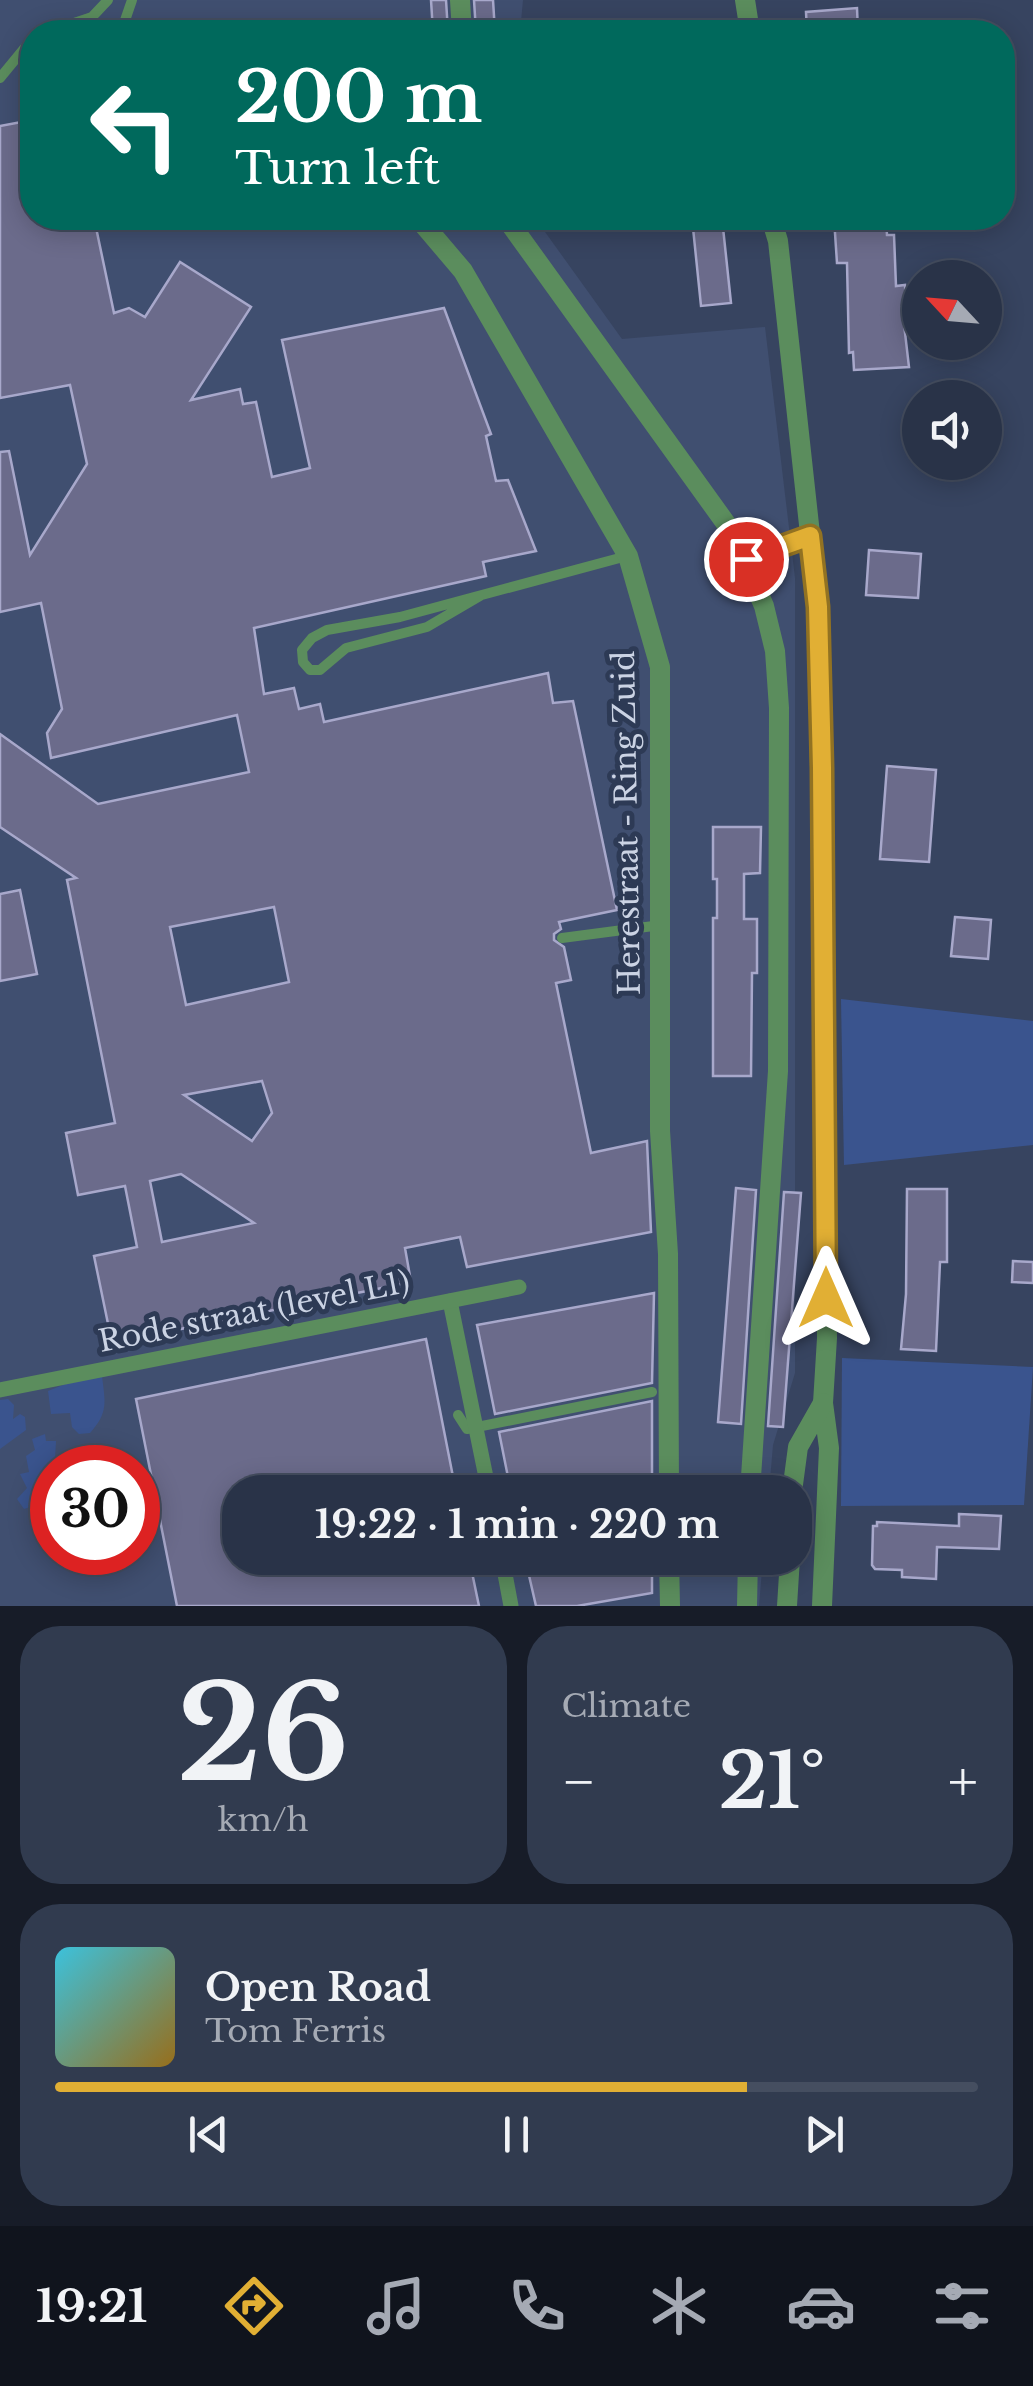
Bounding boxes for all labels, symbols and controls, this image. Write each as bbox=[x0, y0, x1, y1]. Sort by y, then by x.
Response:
text: 200 m bbox=[235, 54, 482, 141]
icon: left bbox=[70, 60, 200, 190]
text: Turn left bbox=[235, 140, 440, 196]
north arrow bbox=[902, 260, 1002, 360]
map controls bbox=[902, 260, 1002, 480]
button: sound bbox=[902, 380, 1002, 480]
pin bbox=[704, 517, 789, 602]
icon: arrive bbox=[719, 532, 774, 587]
street label: Herestraat - Ring Zuid bbox=[605, 650, 648, 996]
position arrow bbox=[774, 1246, 878, 1350]
street label: Rode straat (level L1) bbox=[95, 1263, 413, 1360]
speed limit sign: 30 bbox=[30, 1445, 160, 1575]
text: 19:22 · 1 min · 220 m bbox=[315, 1501, 719, 1548]
text: 26 bbox=[177, 1654, 349, 1815]
text: Climate bbox=[562, 1686, 691, 1726]
text: 21° bbox=[719, 1735, 825, 1828]
text: − bbox=[562, 1748, 596, 1816]
text: + bbox=[948, 1748, 978, 1816]
text: km/h bbox=[218, 1800, 309, 1840]
text: Open Road bbox=[205, 1964, 431, 2011]
text: Tom Ferris bbox=[205, 2011, 386, 2051]
icon: previous bbox=[181, 2107, 236, 2162]
icon: pause bbox=[489, 2107, 544, 2162]
icon: next bbox=[797, 2107, 852, 2162]
icon: directions bbox=[219, 2271, 289, 2341]
icon: music bbox=[361, 2271, 431, 2341]
icon: phone bbox=[502, 2271, 572, 2341]
icon: climate bbox=[644, 2271, 714, 2341]
icon: car bbox=[786, 2271, 856, 2341]
icon: filters bbox=[927, 2271, 997, 2341]
text: 19:21 bbox=[36, 2278, 147, 2334]

